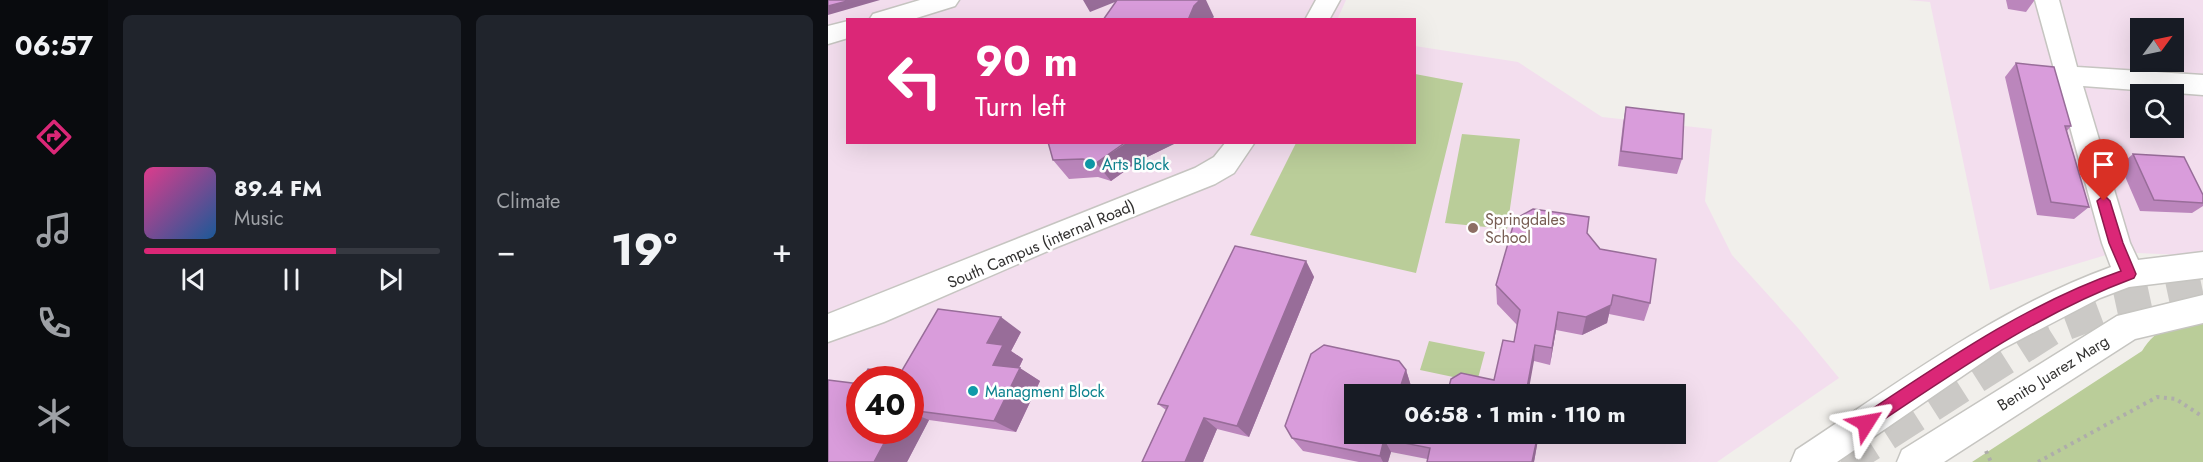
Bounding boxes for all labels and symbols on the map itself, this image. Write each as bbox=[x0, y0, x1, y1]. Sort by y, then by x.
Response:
north arrow bbox=[2130, 18, 2184, 72]
pin bbox=[2078, 139, 2129, 201]
place label: Arts Block bbox=[1102, 153, 1170, 176]
marker: Arts Block bbox=[1083, 157, 1097, 171]
street label: South Campus (internal Road) bbox=[944, 194, 1138, 294]
place label: Springdales School bbox=[1485, 208, 1565, 249]
marker: Springdales School bbox=[1466, 221, 1480, 235]
street label: Benito Juarez Marg bbox=[1993, 329, 2113, 417]
speed limit sign: 40 bbox=[846, 366, 924, 444]
place label: Managment Block bbox=[985, 380, 1106, 403]
marker: Managment Block bbox=[966, 384, 980, 398]
position arrow bbox=[1834, 391, 1898, 455]

